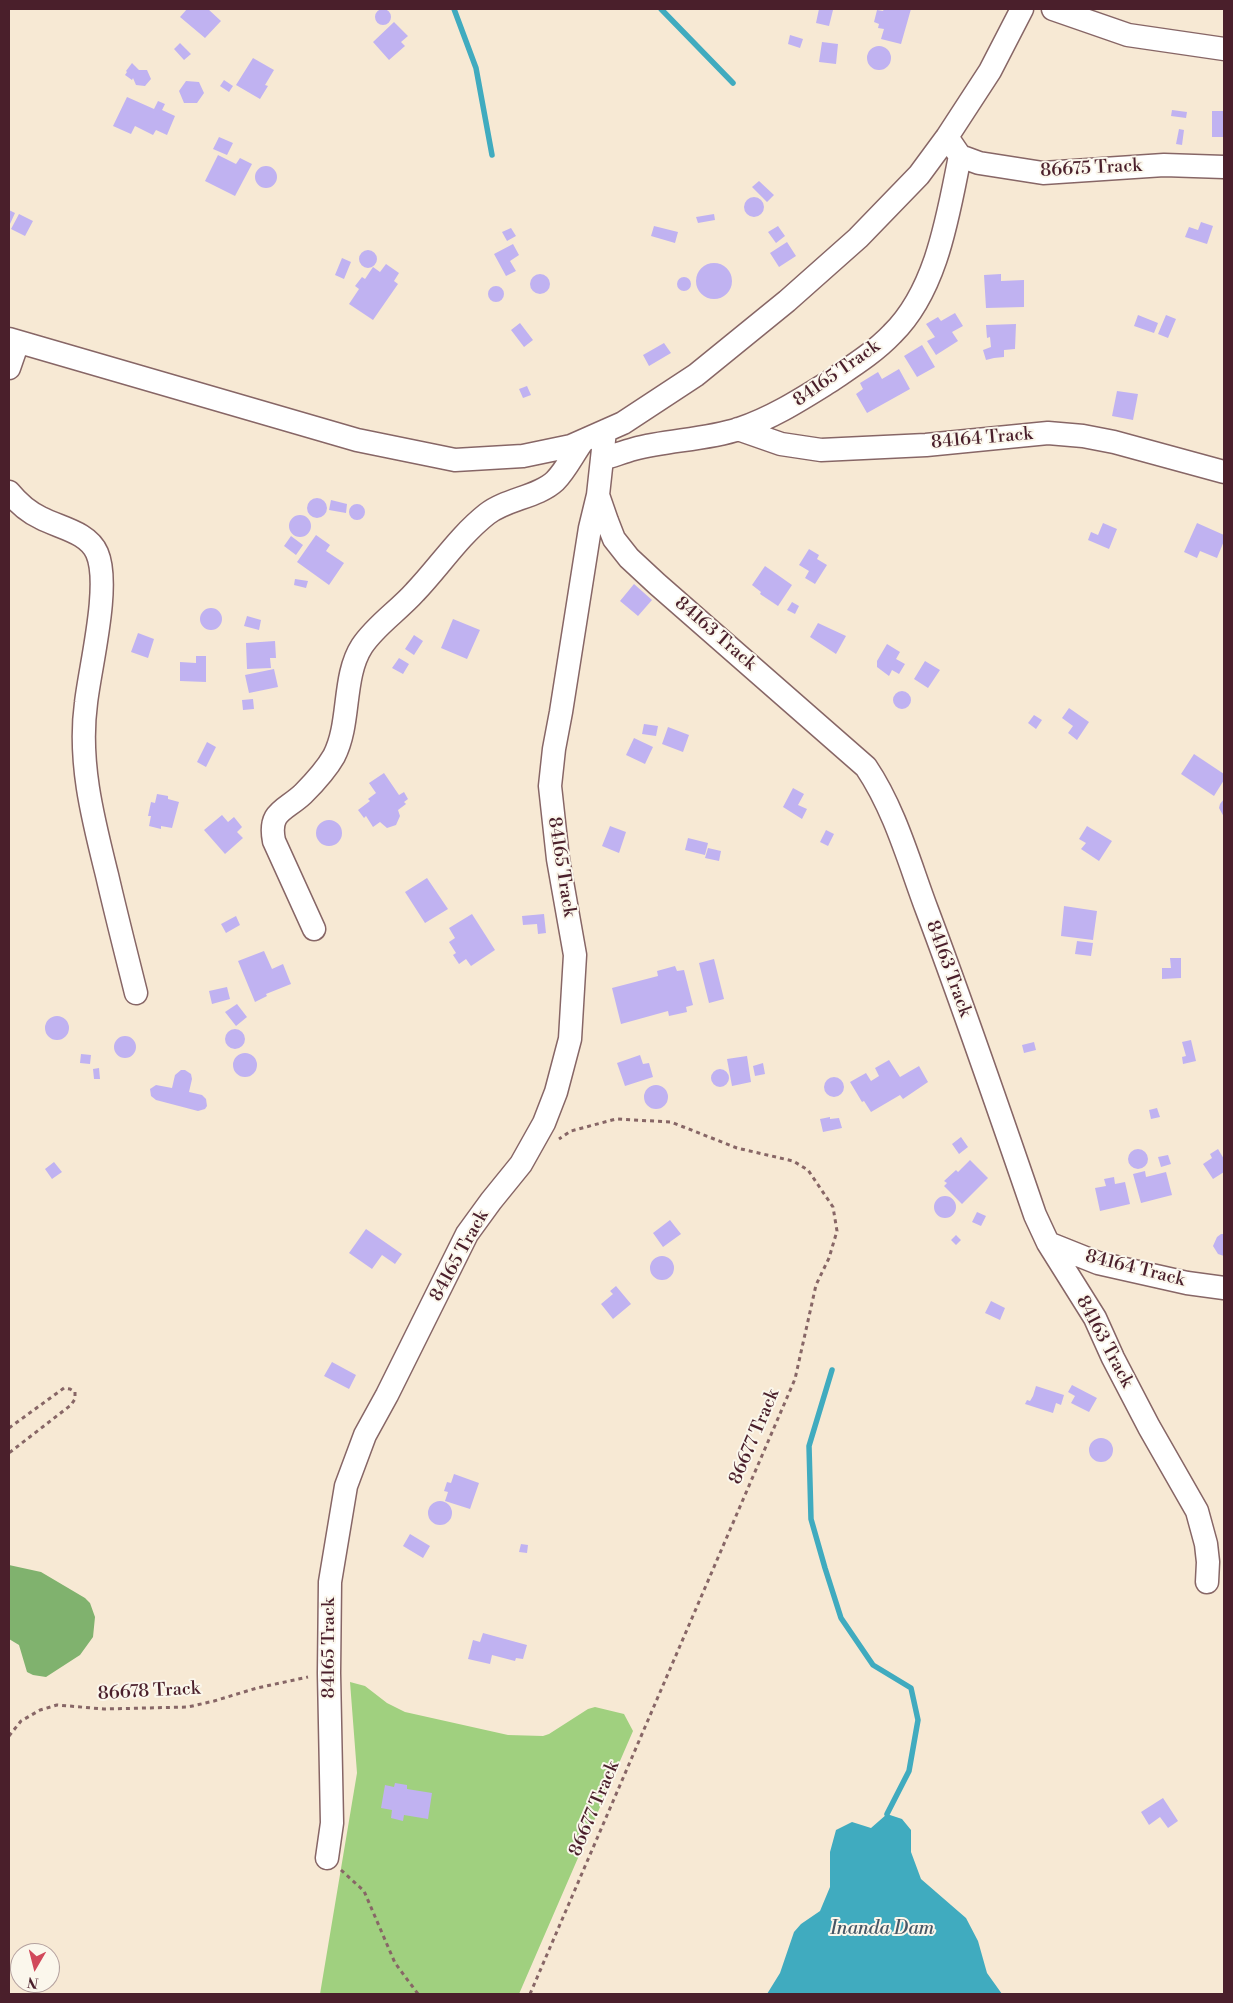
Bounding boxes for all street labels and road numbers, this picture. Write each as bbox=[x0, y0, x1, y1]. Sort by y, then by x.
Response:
street label: 86675 Track bbox=[1040, 156, 1142, 182]
street label: 84165 Track bbox=[789, 336, 885, 412]
street label: 84164 Track bbox=[930, 424, 1034, 454]
street label: 84163 Track bbox=[670, 593, 760, 675]
street label: 84165 Track bbox=[542, 815, 580, 919]
street label: 84163 Track bbox=[921, 918, 975, 1020]
street label: 84165 Track bbox=[426, 1207, 494, 1305]
street label: 84164 Track bbox=[1083, 1246, 1187, 1292]
street label: 84163 Track bbox=[1071, 1292, 1137, 1392]
street label: 86677 Track bbox=[725, 1386, 785, 1488]
street label: 84165 Track bbox=[319, 1598, 341, 1698]
street label: 86678 Track bbox=[97, 1679, 201, 1705]
street label: 86677 Track bbox=[565, 1758, 625, 1860]

